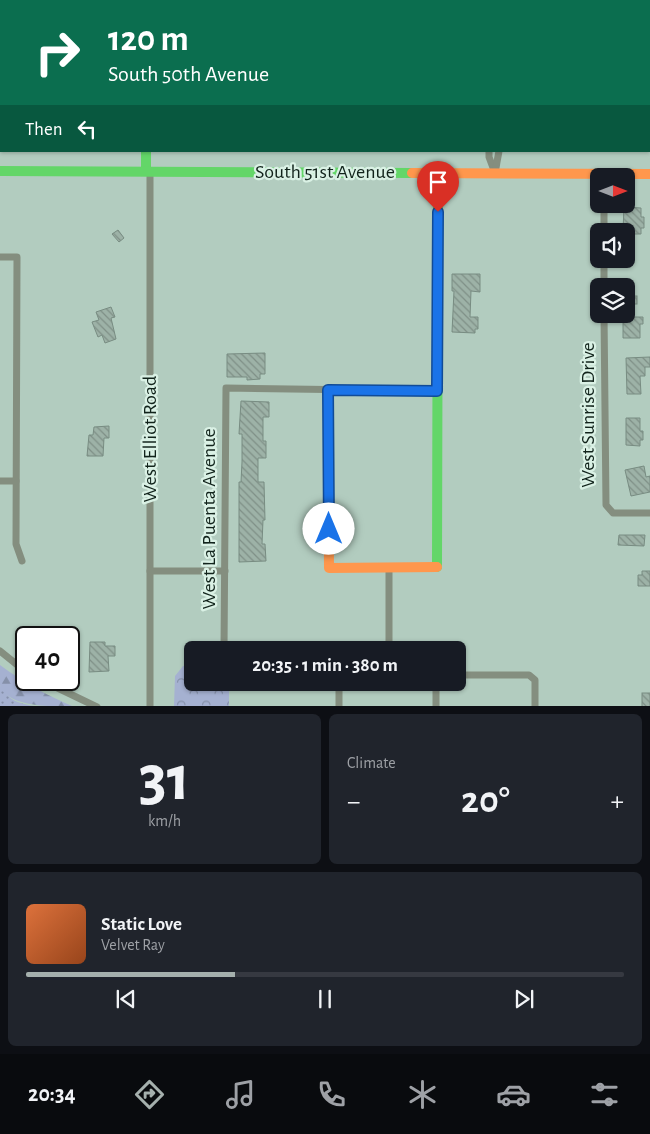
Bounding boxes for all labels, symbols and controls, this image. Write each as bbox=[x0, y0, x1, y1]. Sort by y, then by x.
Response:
icon: right bbox=[25, 20, 90, 85]
text: 120 m bbox=[108, 22, 189, 57]
text: South 50th Avenue bbox=[108, 63, 269, 85]
icon: left bbox=[73, 115, 101, 143]
text: Then bbox=[25, 120, 63, 139]
pin bbox=[417, 161, 459, 212]
street label: South 51st Avenue bbox=[255, 162, 395, 182]
icon: arrive bbox=[424, 168, 452, 196]
north arrow bbox=[590, 168, 635, 212]
map controls bbox=[590, 168, 635, 323]
button: sound bbox=[590, 223, 635, 268]
button: layers bbox=[590, 278, 635, 323]
street label: West Sunrise Drive bbox=[578, 342, 598, 488]
street label: West Elliot Road bbox=[140, 376, 160, 502]
street label: West La Puenta Avenue bbox=[199, 428, 219, 610]
position arrow bbox=[302, 502, 354, 554]
speed limit sign: 40 bbox=[15, 626, 80, 691]
text: 20:35 · 1 min · 380 m bbox=[252, 656, 398, 675]
text: 31 bbox=[139, 747, 190, 812]
text: Climate bbox=[347, 755, 396, 771]
text: 20° bbox=[461, 782, 510, 820]
text: − bbox=[347, 788, 360, 816]
text: + bbox=[611, 788, 624, 816]
text: km/h bbox=[148, 813, 181, 829]
text: Static Love bbox=[101, 915, 182, 934]
text: Velvet Ray bbox=[101, 937, 165, 953]
icon: previous bbox=[112, 985, 140, 1013]
icon: pause bbox=[311, 985, 339, 1013]
icon: next bbox=[510, 985, 538, 1013]
icon: directions bbox=[132, 1077, 167, 1112]
icon: music bbox=[223, 1077, 258, 1112]
icon: phone bbox=[314, 1077, 349, 1112]
icon: climate bbox=[405, 1077, 440, 1112]
icon: car bbox=[496, 1077, 531, 1112]
icon: filters bbox=[587, 1077, 622, 1112]
text: 20:34 bbox=[28, 1083, 75, 1105]

